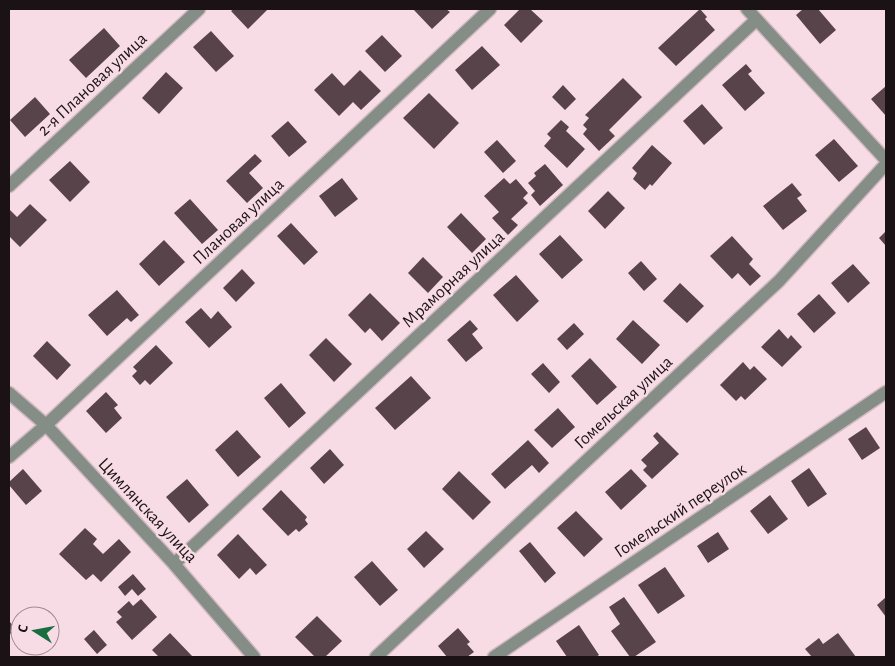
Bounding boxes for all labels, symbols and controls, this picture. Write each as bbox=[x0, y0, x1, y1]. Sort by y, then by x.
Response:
street label: 2-я Плановая улица bbox=[35, 30, 151, 140]
street label: Плановая улица bbox=[190, 175, 288, 268]
street label: Мраморная улица bbox=[399, 228, 508, 332]
street label: Гомельская улица bbox=[571, 353, 676, 453]
street label: Цимлянская улица bbox=[94, 455, 200, 567]
street label: Гомельский переулок bbox=[611, 460, 750, 562]
north arrow bbox=[10, 606, 60, 656]
text: С bbox=[16, 623, 31, 634]

